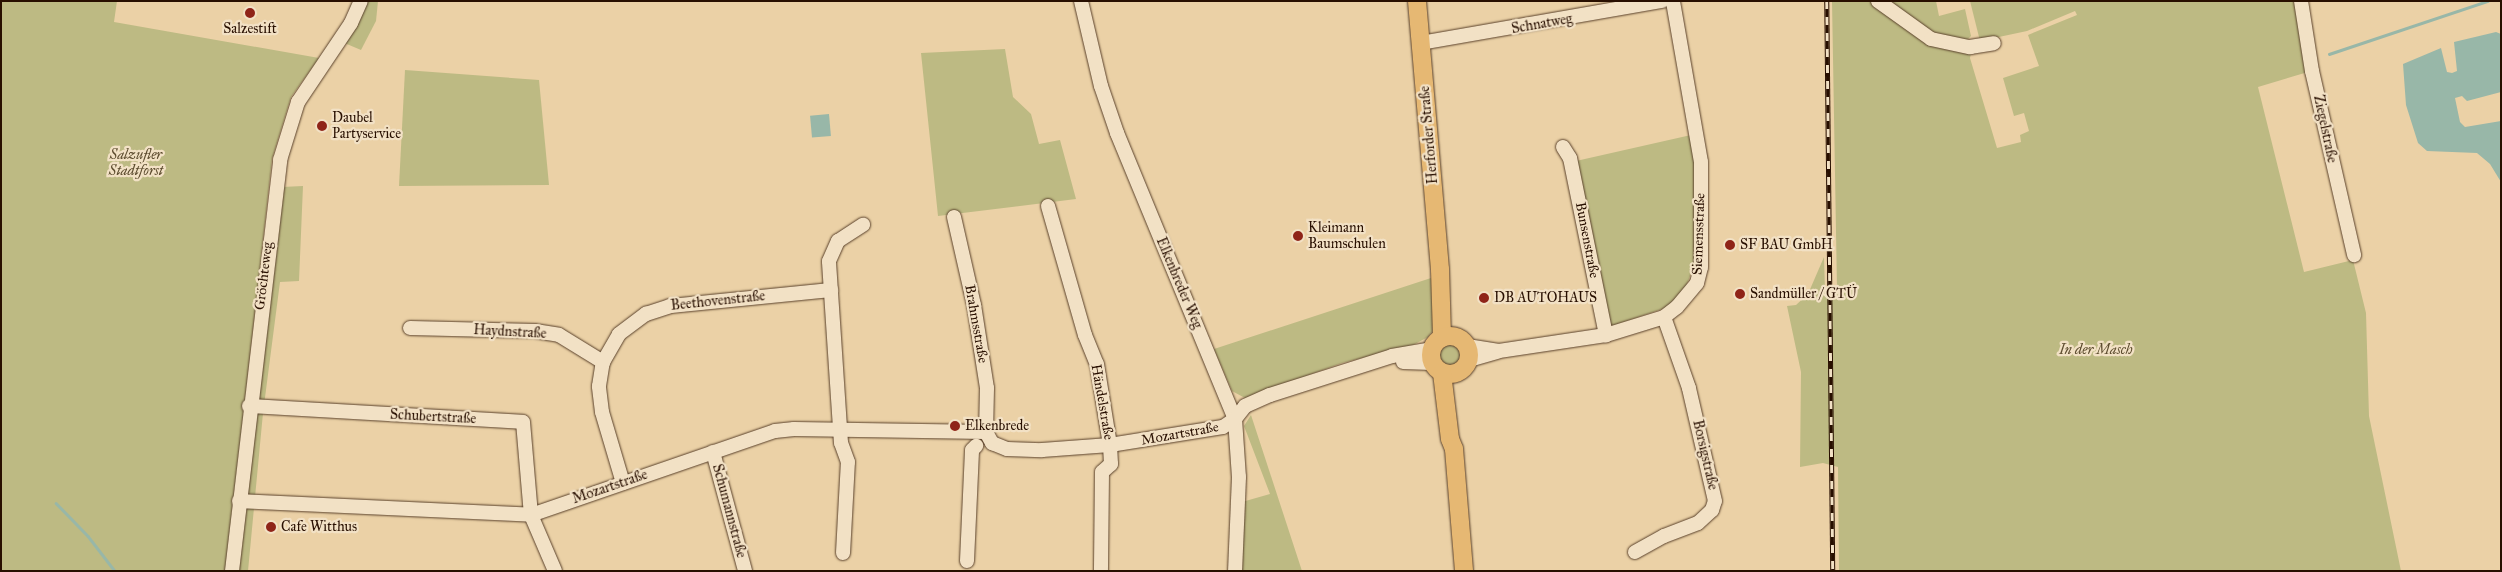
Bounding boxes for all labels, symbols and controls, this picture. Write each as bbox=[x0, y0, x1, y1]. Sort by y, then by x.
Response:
marker: Salzestift bbox=[244, 7, 256, 19]
street label: Schnatweg bbox=[1510, 10, 1574, 38]
place label: Salzestift bbox=[223, 21, 277, 37]
street label: Herforder Straße bbox=[1416, 85, 1442, 185]
street label: Ziegelstraße bbox=[2310, 94, 2340, 164]
place label: Daubel Partyservice bbox=[332, 110, 401, 142]
marker: Daubel Partyservice bbox=[316, 120, 328, 132]
park label: Salzufler Stadtforst bbox=[109, 147, 163, 180]
street label: Siemensstraße bbox=[1689, 193, 1709, 275]
street label: Bunsenstraße bbox=[1571, 201, 1603, 279]
place label: Kleimann Baumschulen bbox=[1308, 220, 1386, 252]
marker: Kleimann Baumschulen bbox=[1292, 230, 1304, 242]
street label: Elkenbreder Weg bbox=[1152, 235, 1206, 331]
place label: SF BAU GmbH bbox=[1740, 237, 1833, 253]
marker: SF BAU GmbH bbox=[1724, 239, 1736, 251]
street label: Gröchteweg bbox=[251, 241, 277, 311]
street label: Brahmsstraße bbox=[961, 283, 991, 365]
place label: Sandmüller / GTÜ bbox=[1750, 286, 1857, 302]
street label: Beethovenstraße bbox=[670, 288, 766, 314]
marker: Sandmüller / GTÜ bbox=[1734, 288, 1746, 300]
place label: DB AUTOHAUS bbox=[1494, 290, 1597, 306]
marker: DB AUTOHAUS bbox=[1478, 292, 1490, 304]
street label: Haydnstraße bbox=[473, 322, 547, 342]
park label: In der Masch bbox=[2059, 342, 2133, 358]
street label: Händelstraße bbox=[1087, 363, 1117, 441]
street label: Schubertstraße bbox=[389, 406, 477, 428]
place label: Elkenbrede bbox=[965, 418, 1029, 434]
street label: Borsigstraße bbox=[1689, 418, 1721, 492]
street label: Mozartstraße bbox=[1140, 419, 1220, 449]
marker: Elkenbrede bbox=[949, 420, 961, 432]
street label: Schumannstraße bbox=[708, 462, 750, 560]
street label: Mozartstraße bbox=[570, 466, 650, 508]
place label: Cafe Witthus bbox=[281, 519, 357, 535]
marker: Cafe Witthus bbox=[265, 521, 277, 533]

